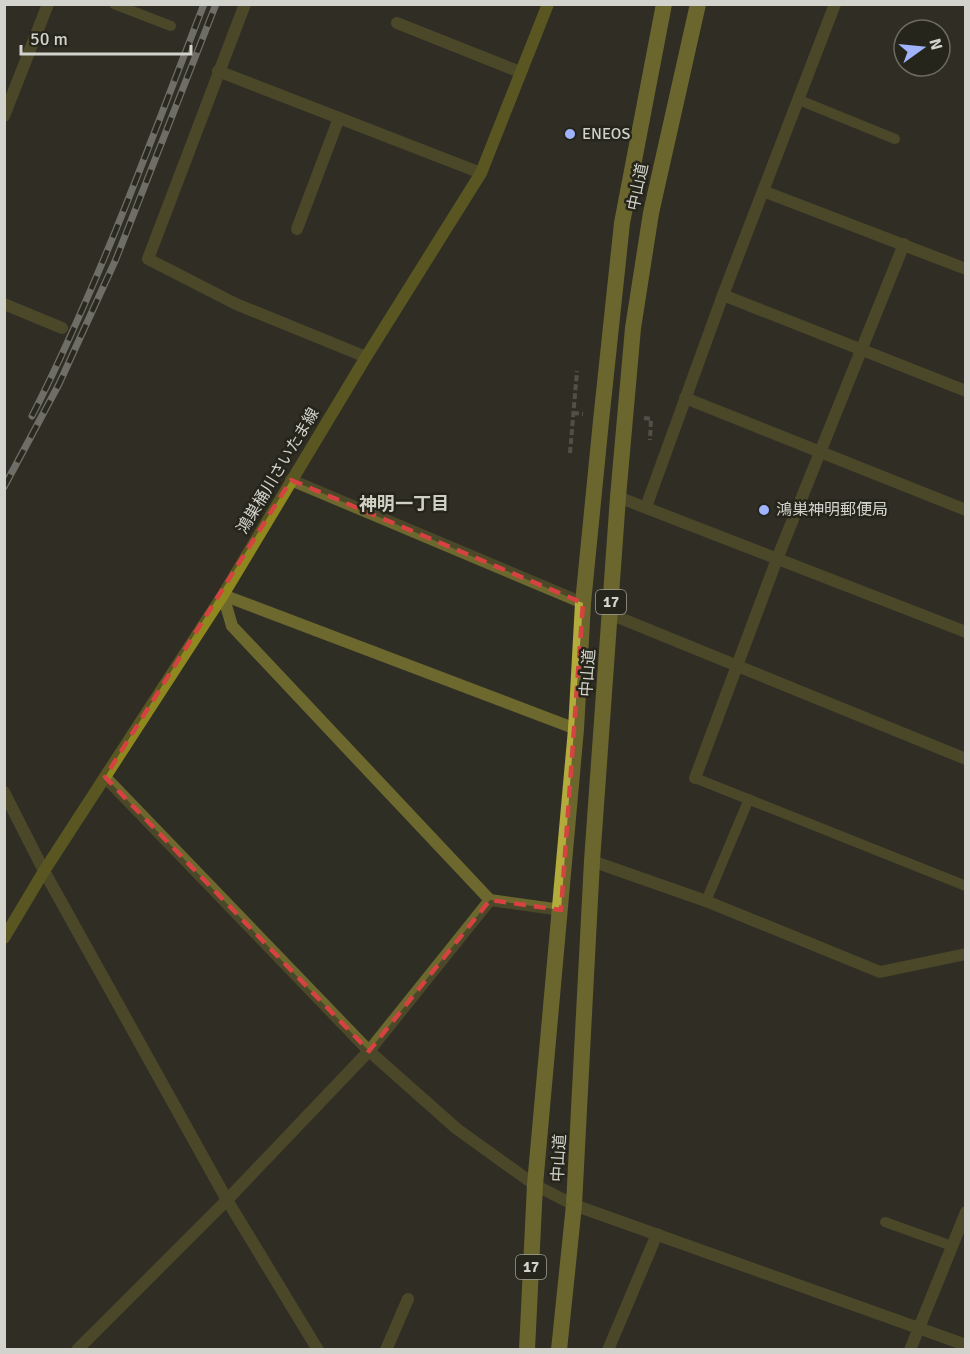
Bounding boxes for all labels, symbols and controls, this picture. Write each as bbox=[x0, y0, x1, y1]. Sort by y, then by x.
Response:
scale bar bbox=[21, 18, 190, 56]
north arrow bbox=[892, 18, 952, 78]
text: 50 m bbox=[30, 28, 68, 50]
text: N bbox=[924, 36, 947, 52]
place label: ENEOS bbox=[582, 124, 630, 144]
marker: ENEOS bbox=[563, 127, 577, 141]
street label: 中山道 bbox=[623, 161, 653, 213]
street label: 鴻巣桶川さいたま線 bbox=[232, 404, 324, 538]
district label: 神明一丁目 bbox=[359, 493, 449, 515]
place label: 鴻巣神明郵便局 bbox=[776, 500, 888, 520]
marker: 鴻巣神明郵便局 bbox=[757, 503, 771, 517]
road number: 17 bbox=[596, 590, 626, 614]
street label: 中山道 bbox=[576, 648, 600, 698]
street label: 中山道 bbox=[548, 1134, 570, 1182]
road number: 17 bbox=[516, 1255, 546, 1279]

